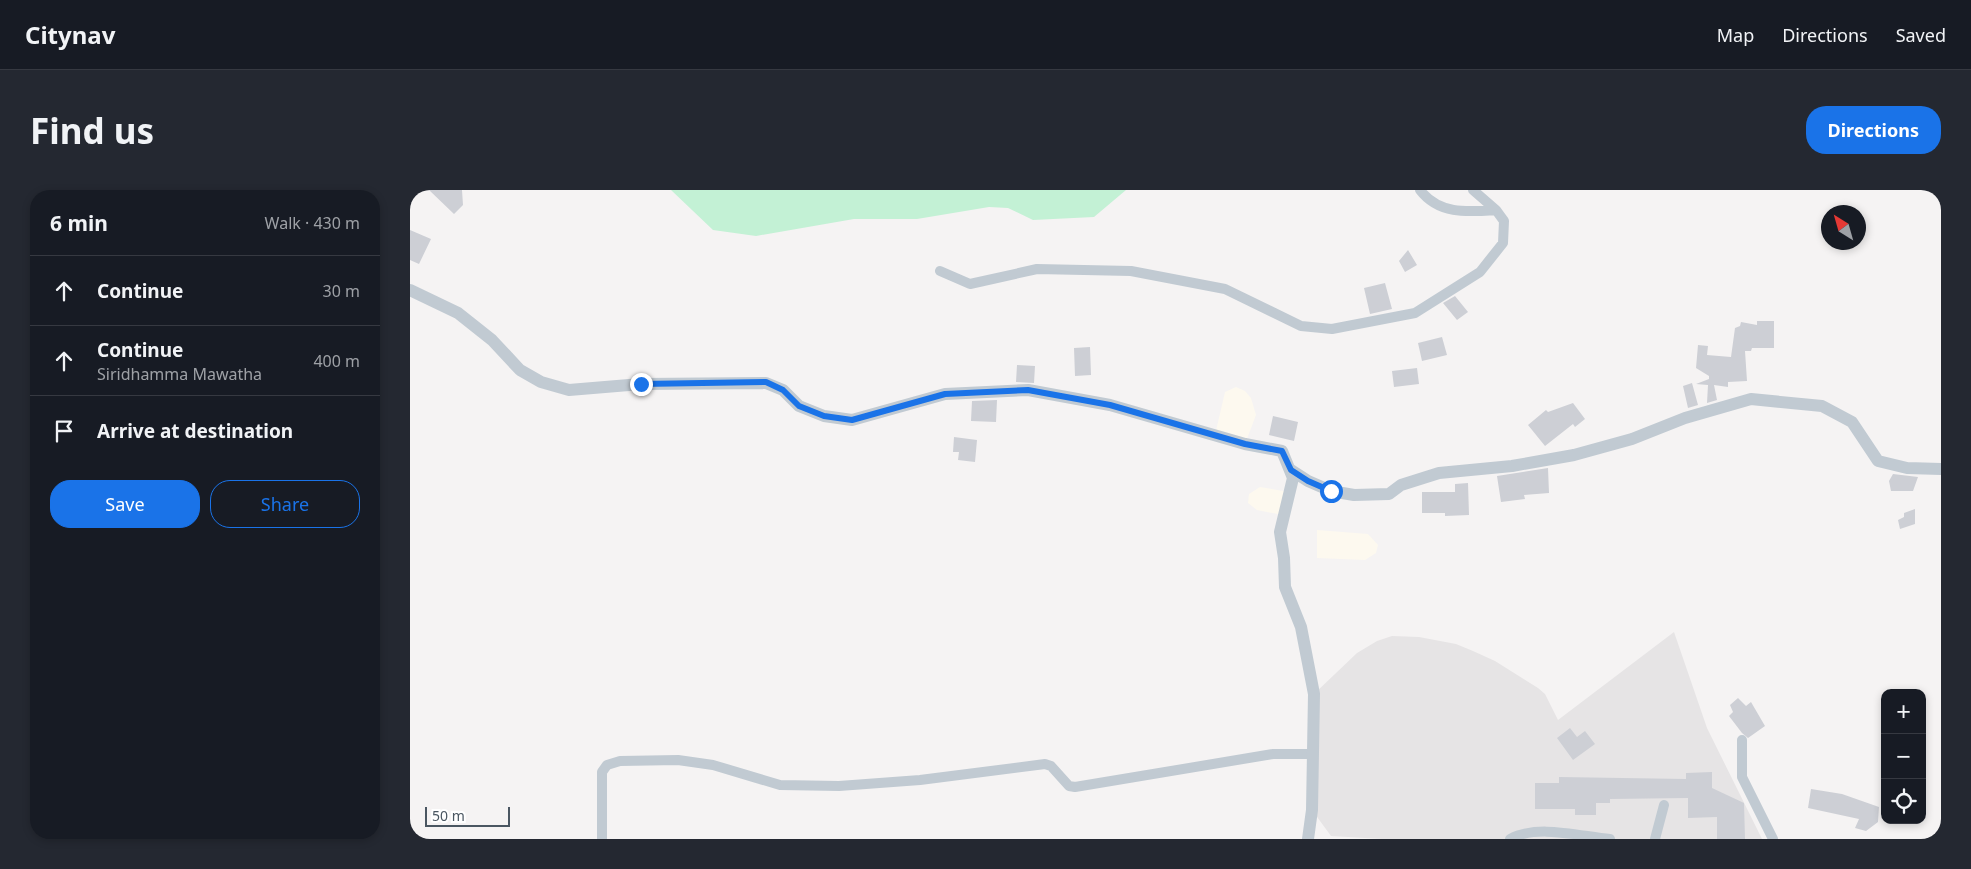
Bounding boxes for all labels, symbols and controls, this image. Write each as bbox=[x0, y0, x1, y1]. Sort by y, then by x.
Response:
text: Citynav bbox=[25, 18, 115, 51]
text: Map bbox=[1717, 23, 1754, 47]
text: Directions bbox=[1782, 23, 1868, 47]
text: Saved bbox=[1896, 23, 1946, 47]
button: Directions bbox=[1806, 106, 1941, 154]
text: Find us bbox=[30, 107, 154, 154]
north arrow bbox=[1821, 205, 1866, 250]
text: 6 min bbox=[50, 209, 108, 237]
text: Walk · 430 m bbox=[265, 212, 360, 234]
icon: ahead bbox=[50, 277, 78, 305]
text: Continue bbox=[97, 278, 183, 304]
text: 30 m bbox=[323, 280, 360, 302]
text: Continue bbox=[97, 337, 183, 363]
icon: ahead bbox=[50, 347, 78, 375]
text: 400 m bbox=[313, 350, 360, 372]
text: Siridhamma Mawatha bbox=[97, 363, 262, 385]
route end bbox=[630, 373, 653, 396]
icon: arrive bbox=[50, 417, 78, 445]
text: Arrive at destination bbox=[97, 418, 293, 444]
button: Save bbox=[50, 480, 200, 528]
button: Share bbox=[210, 480, 360, 528]
route start bbox=[1320, 480, 1343, 503]
map controls bbox=[1881, 689, 1926, 824]
button: + bbox=[1881, 689, 1926, 734]
button: − bbox=[1881, 734, 1926, 779]
button: locate bbox=[1881, 779, 1926, 824]
scale bar bbox=[425, 804, 510, 827]
text: 50 m bbox=[432, 806, 465, 825]

